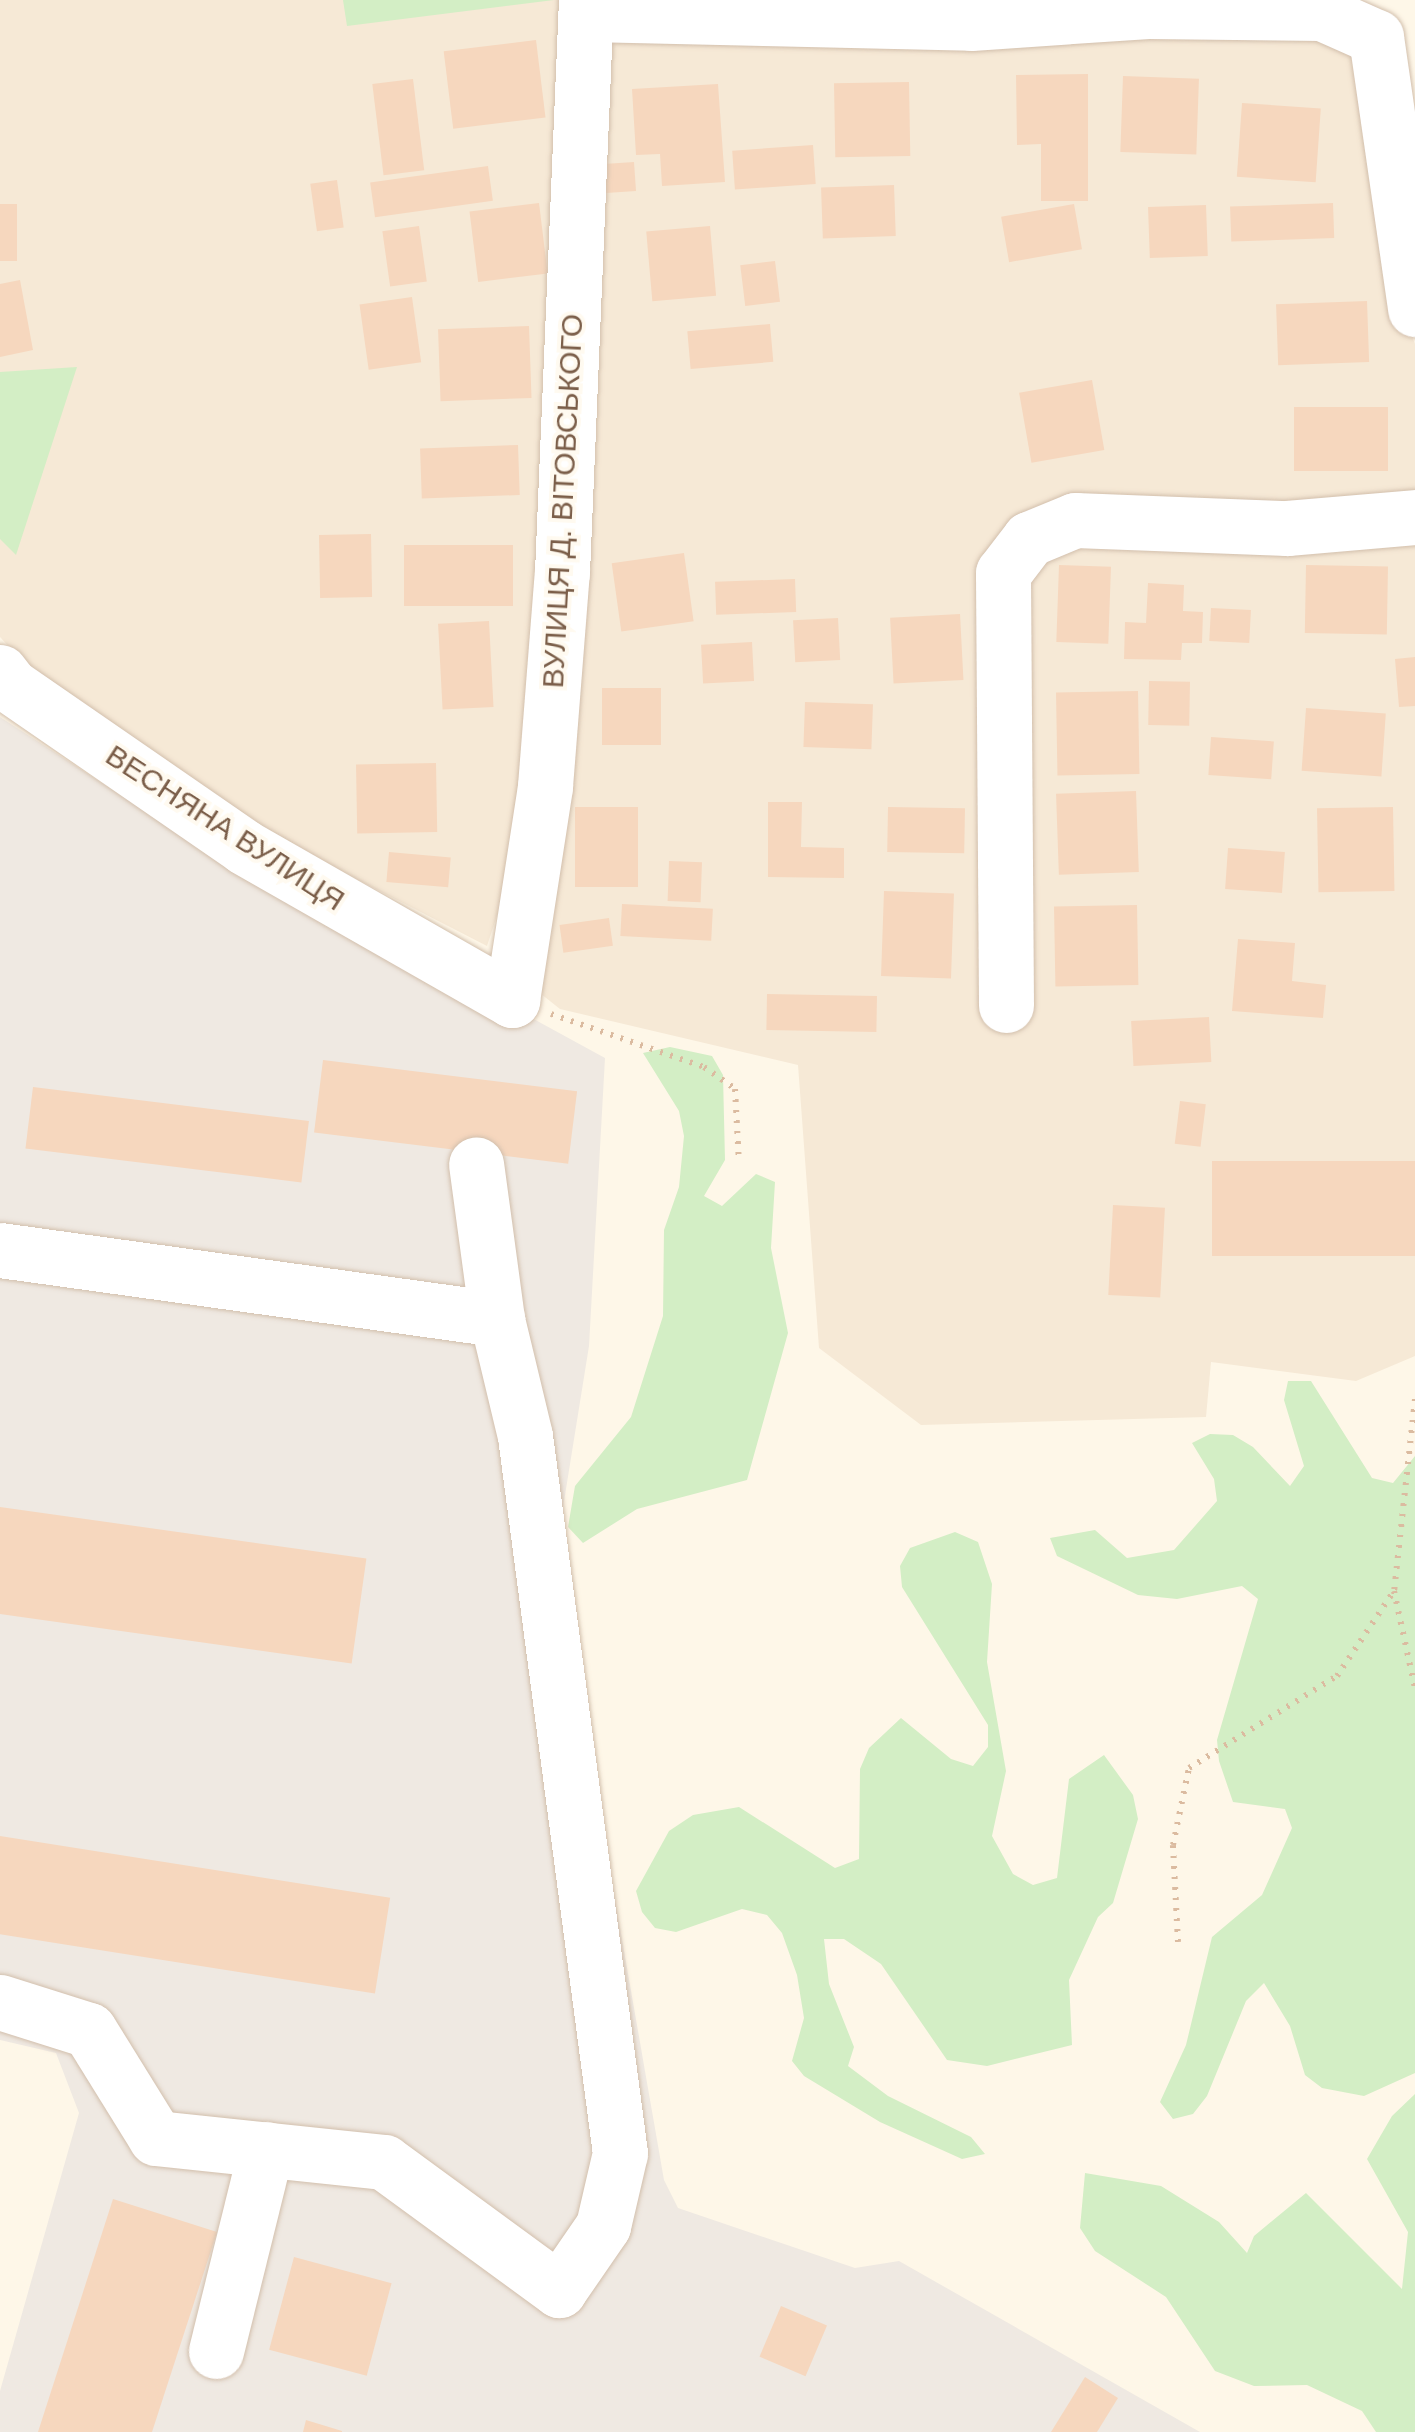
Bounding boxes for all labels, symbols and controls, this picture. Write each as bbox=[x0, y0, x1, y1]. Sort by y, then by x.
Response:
street label: ВУЛИЦЯ Д. ВІТОВСЬКОГО bbox=[535, 313, 591, 689]
street label: ВЕСНЯНА ВУЛИЦЯ bbox=[99, 737, 351, 919]

